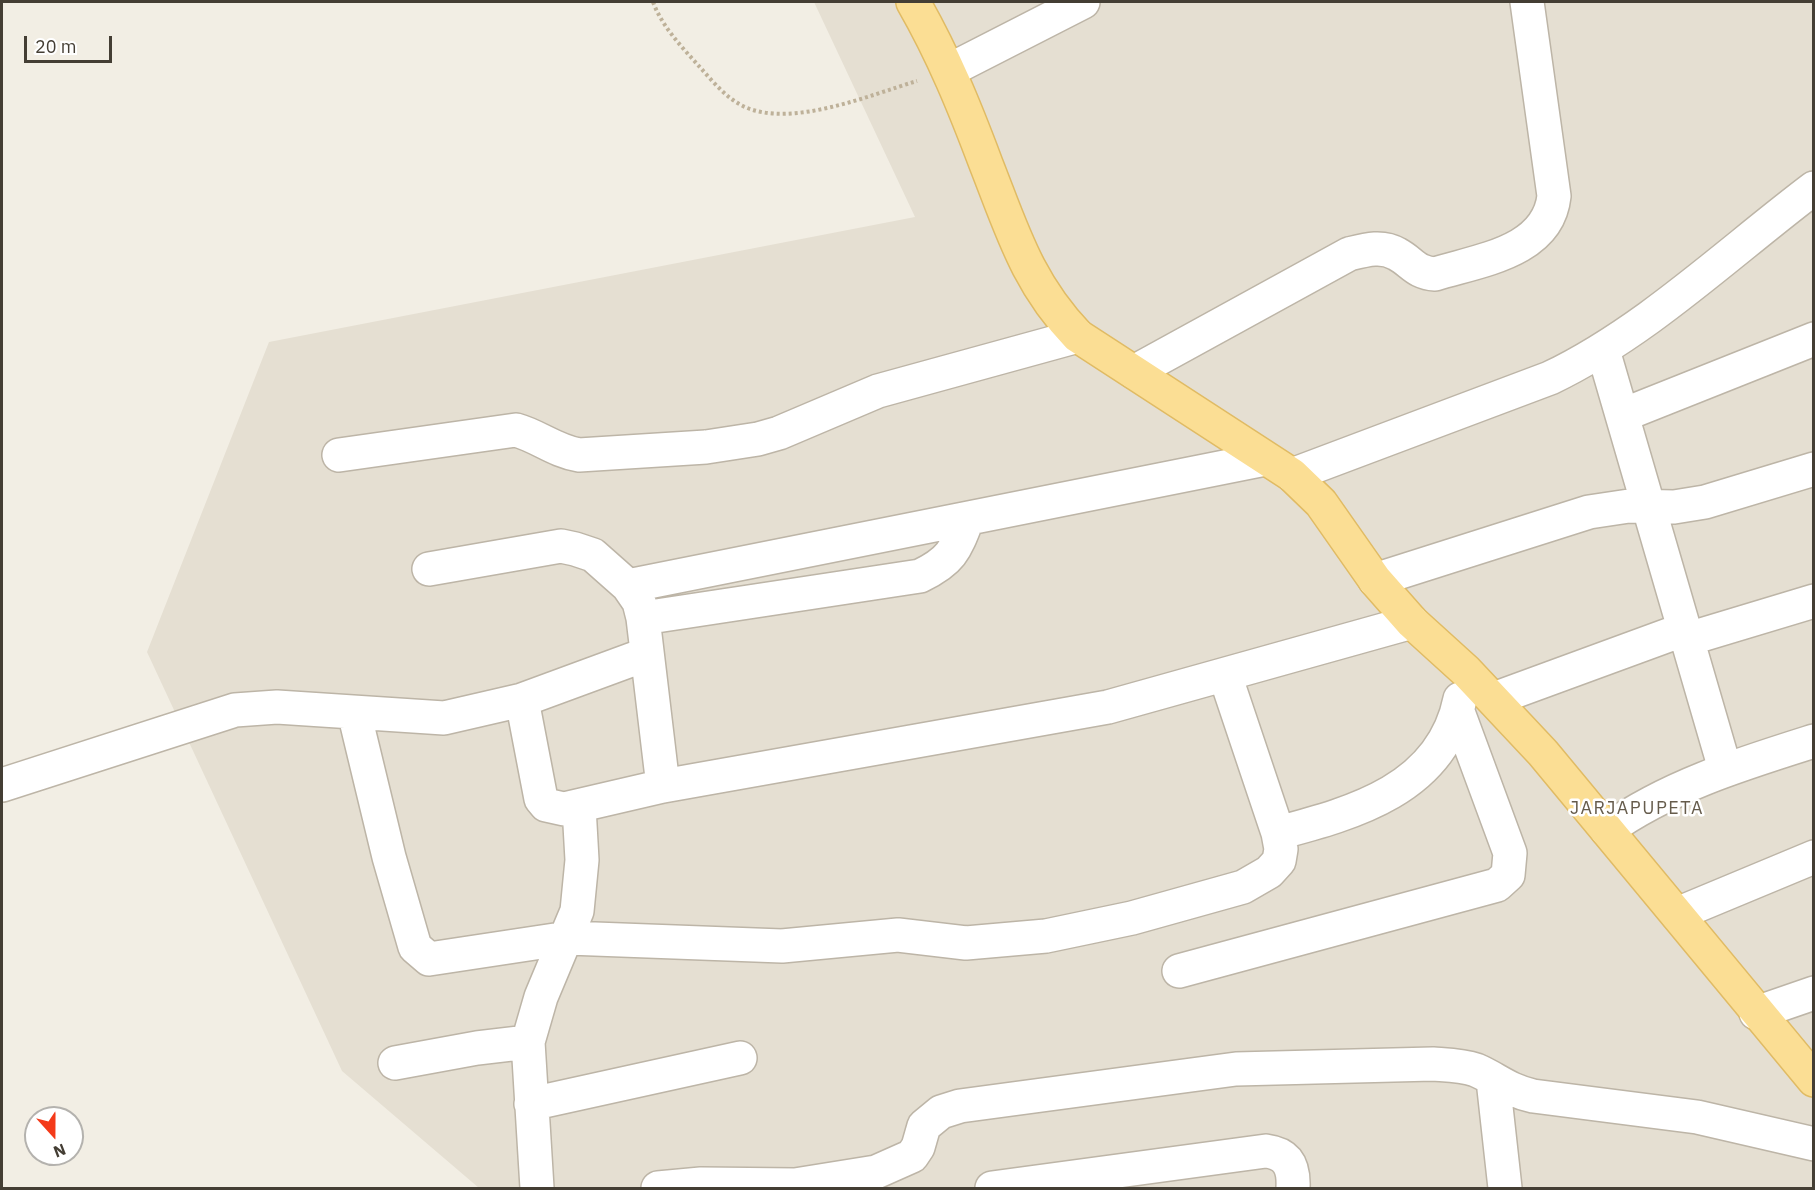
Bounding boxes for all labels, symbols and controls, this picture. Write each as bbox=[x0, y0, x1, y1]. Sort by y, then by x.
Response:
scale bar bbox=[27, 24, 116, 62]
text: 20 m bbox=[35, 35, 77, 58]
district label: JARJAPUPETA bbox=[1570, 798, 1704, 820]
north arrow bbox=[24, 1106, 84, 1166]
text: N bbox=[51, 1140, 69, 1162]

